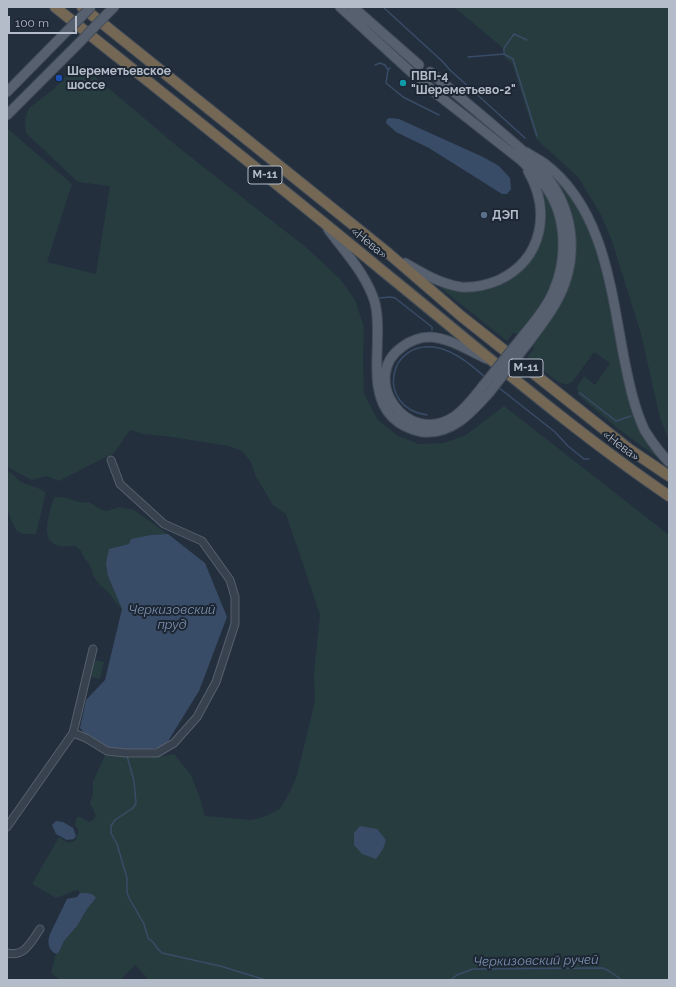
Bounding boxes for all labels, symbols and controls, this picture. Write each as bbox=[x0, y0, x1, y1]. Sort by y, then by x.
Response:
scale bar bbox=[10, 8, 79, 34]
text: 100 m bbox=[15, 16, 49, 30]
place label: Шереметьевское шоссе bbox=[67, 64, 171, 92]
place label: ПВП-4 "Шереметьево-2" bbox=[411, 69, 516, 97]
marker: Шереметьевское шоссе bbox=[54, 73, 64, 83]
marker: ПВП-4 "Шереметьево-2" bbox=[398, 78, 408, 88]
road number: М-11 bbox=[248, 166, 282, 184]
place label: ДЭП bbox=[492, 208, 519, 222]
marker: ДЭП bbox=[479, 210, 489, 220]
street label: «Нева» bbox=[348, 224, 390, 262]
road number: М-11 bbox=[509, 359, 543, 377]
street label: «Нева» bbox=[600, 427, 642, 465]
water label: Черкизовский пруд bbox=[129, 602, 215, 633]
water label: Черкизовский ручей bbox=[473, 952, 599, 970]

